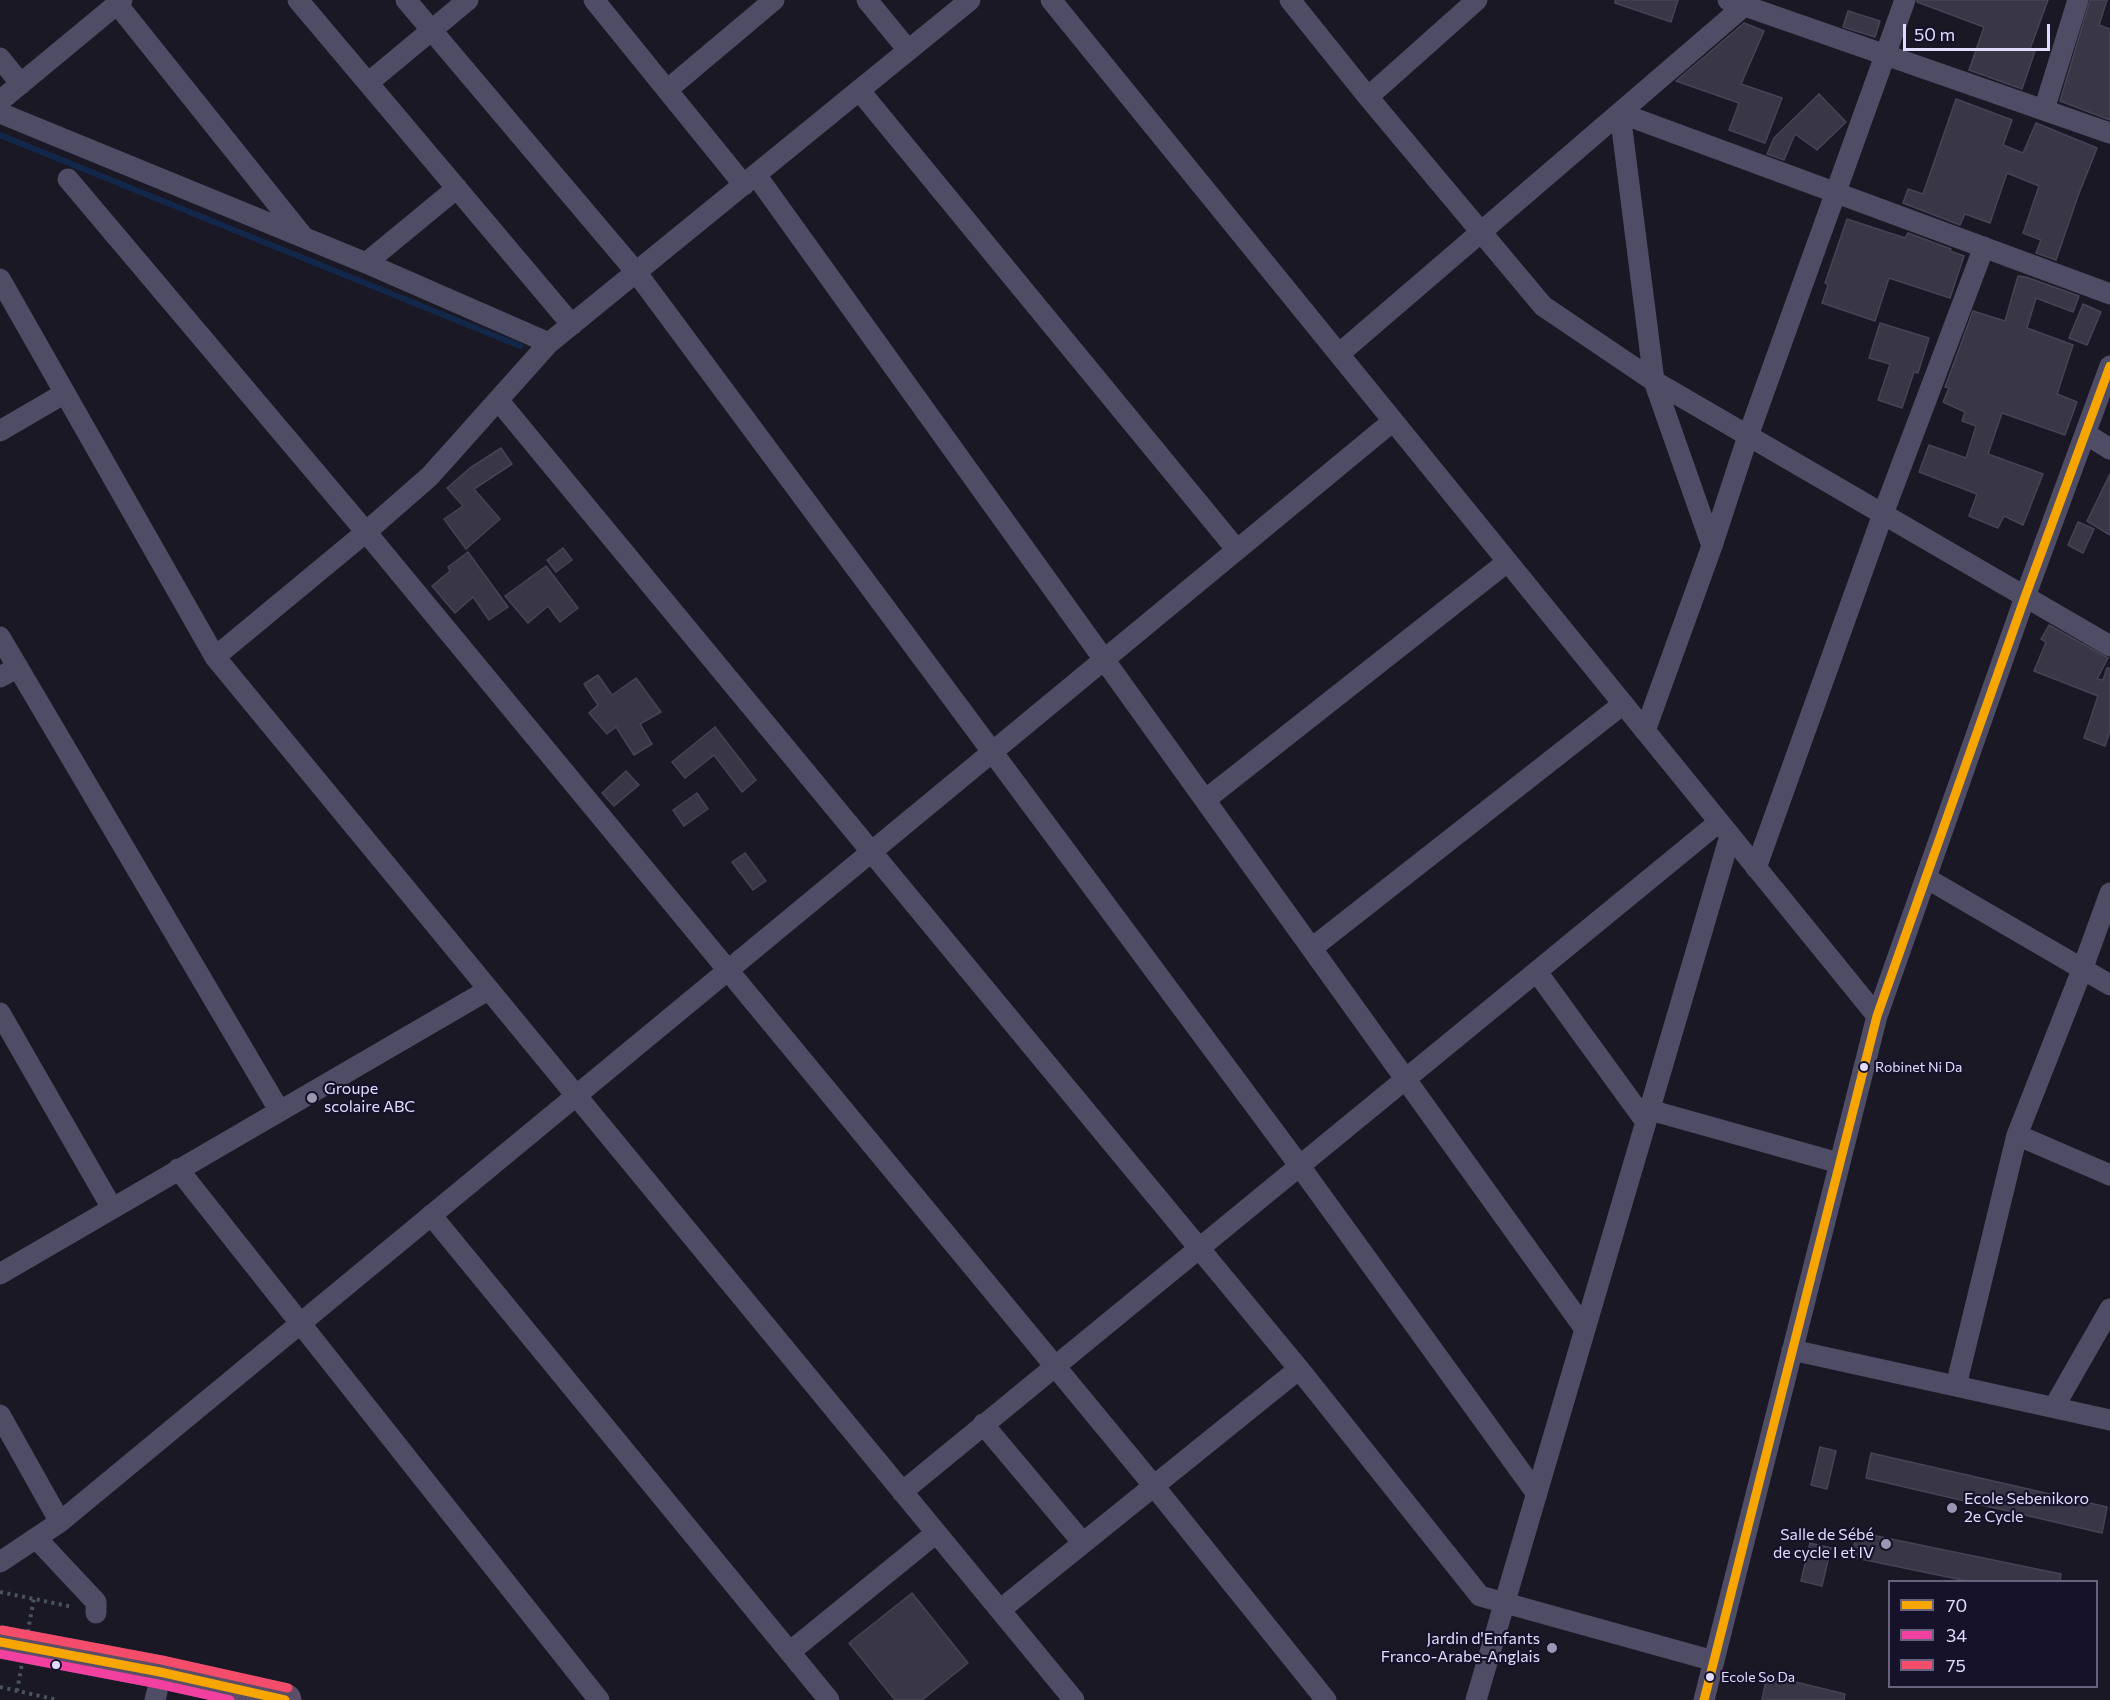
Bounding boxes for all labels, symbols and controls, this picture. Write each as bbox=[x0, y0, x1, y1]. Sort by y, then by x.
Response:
scale bar bbox=[1906, 12, 2053, 50]
text: 50 m bbox=[1914, 23, 1955, 45]
place label: Robinet Ni Da bbox=[1875, 1059, 1962, 1075]
marker: Robinet Ni Da bbox=[1858, 1061, 1870, 1073]
place label: Groupe scolaire ABC bbox=[324, 1079, 415, 1117]
marker: Groupe scolaire ABC bbox=[305, 1091, 319, 1105]
place label: Ecole Sebenikoro 2e Cycle bbox=[1964, 1489, 2089, 1527]
marker: Ecole Sebenikoro 2e Cycle bbox=[1945, 1501, 1959, 1515]
place label: Salle de Sébé de cycle I et IV bbox=[1773, 1525, 1874, 1563]
marker: Salle de Sébé de cycle I et IV bbox=[1879, 1537, 1893, 1551]
legend bbox=[1888, 1580, 2098, 1688]
text: 70 bbox=[1946, 1594, 1967, 1616]
text: 34 bbox=[1946, 1624, 1967, 1646]
place label: Jardin d'Enfants Franco-Arabe-Anglais bbox=[1381, 1629, 1540, 1667]
marker: Jardin d'Enfants Franco-Arabe-Anglais bbox=[1545, 1641, 1559, 1655]
text: 75 bbox=[1946, 1654, 1966, 1676]
unlabelled marker bbox=[50, 1659, 62, 1671]
place label: Ecole So Da bbox=[1721, 1669, 1795, 1685]
marker: Ecole So Da bbox=[1704, 1671, 1716, 1683]

